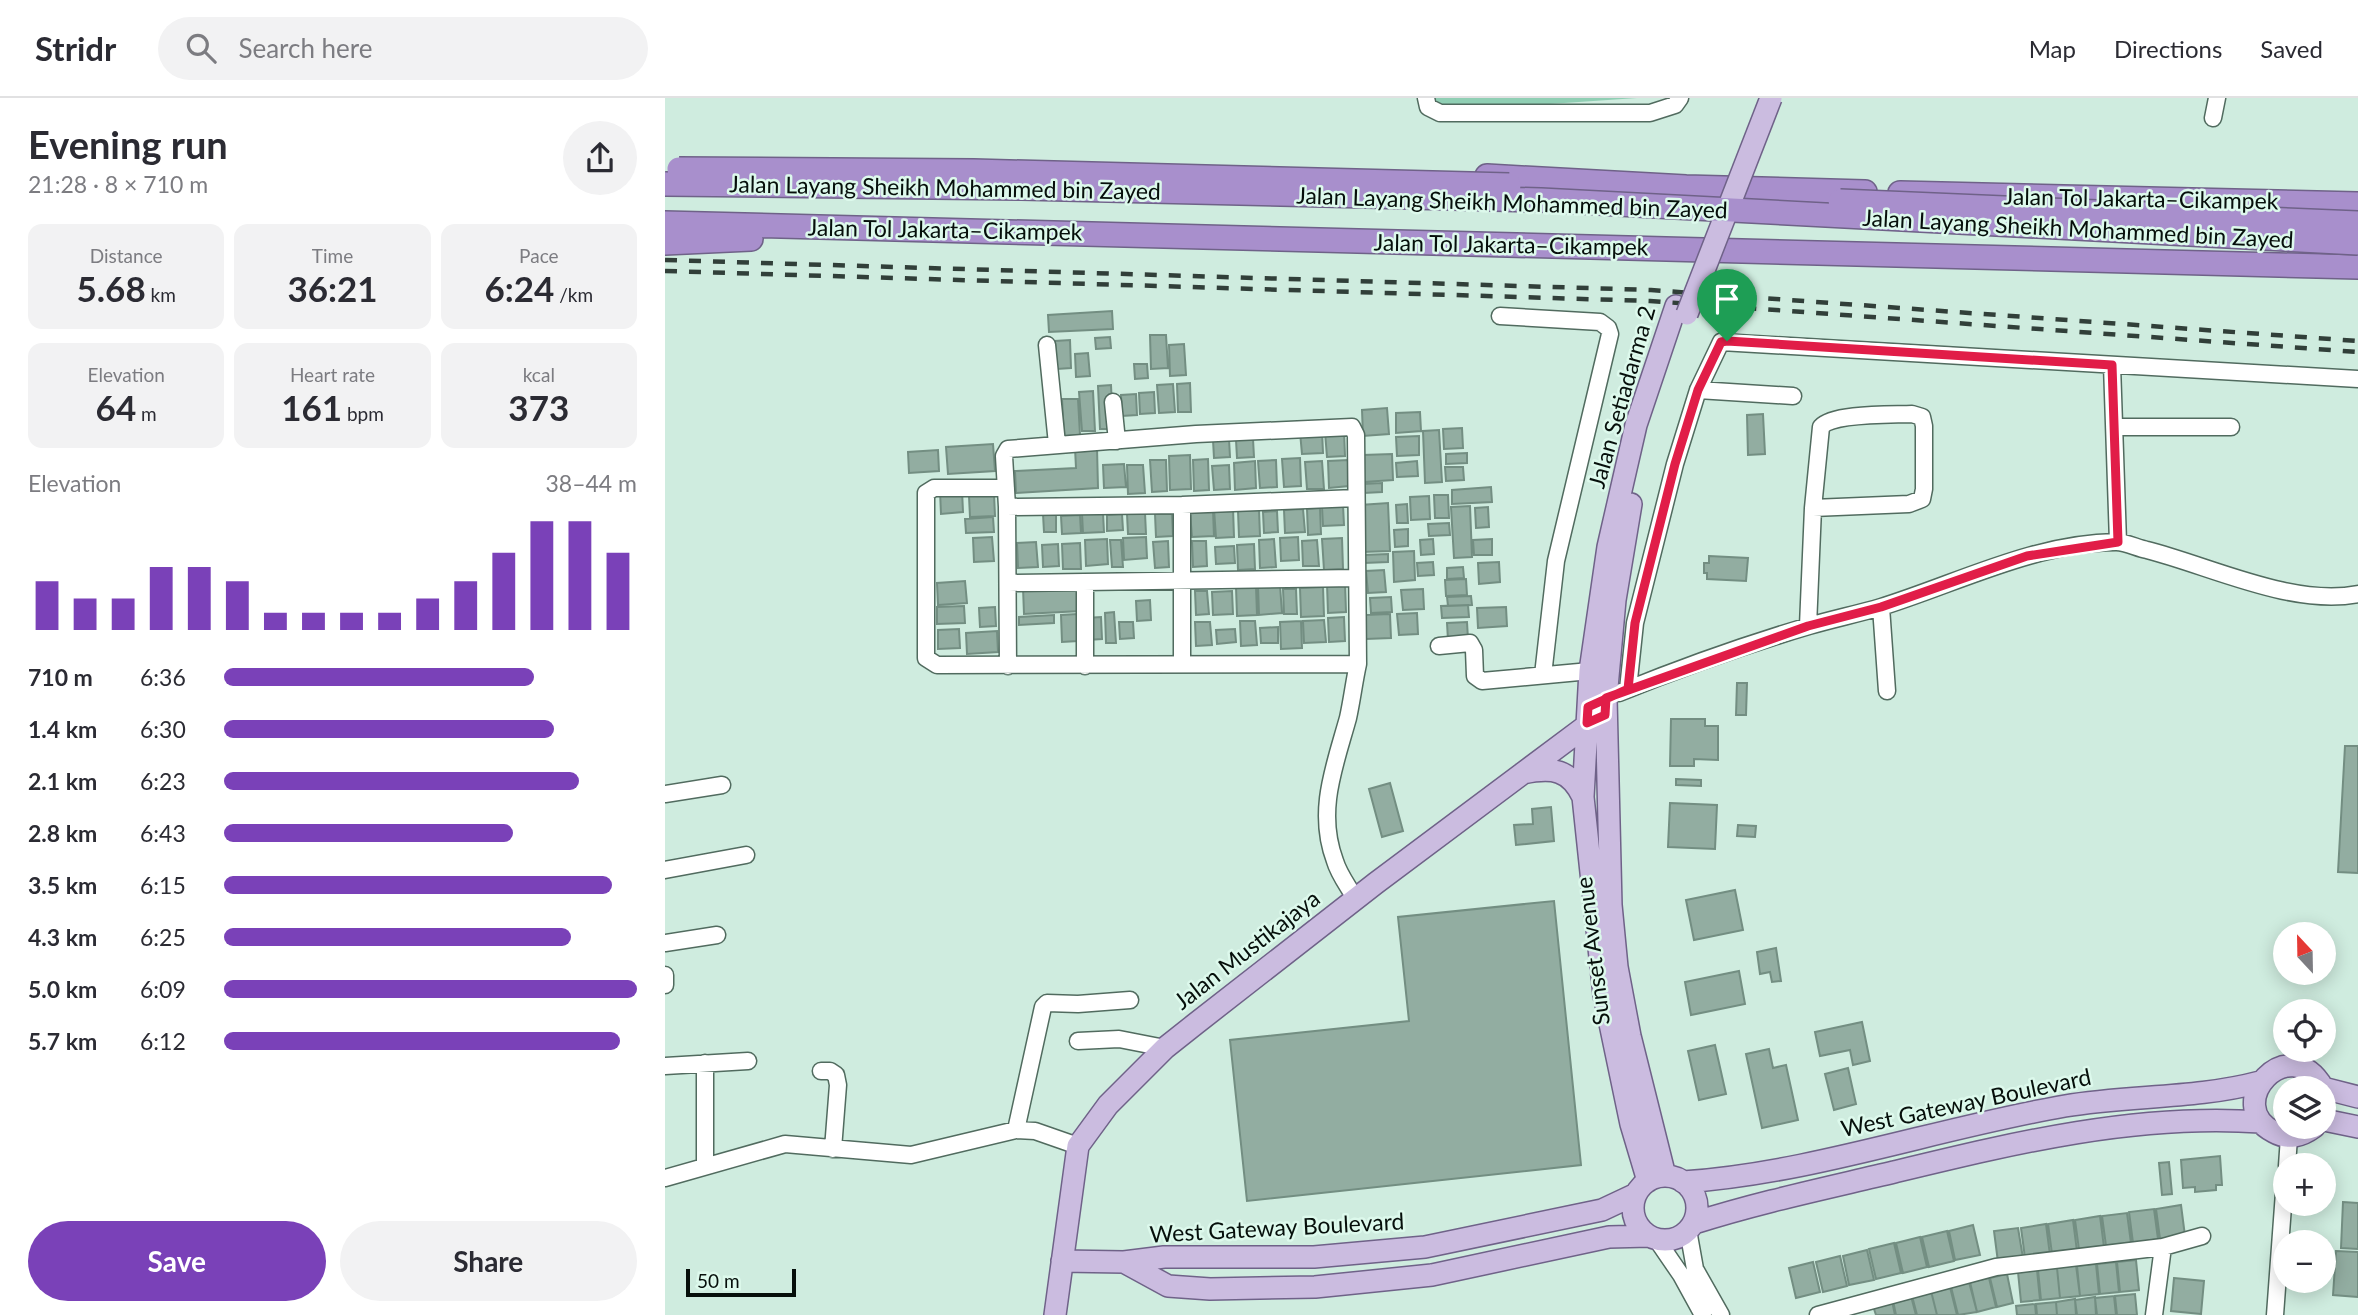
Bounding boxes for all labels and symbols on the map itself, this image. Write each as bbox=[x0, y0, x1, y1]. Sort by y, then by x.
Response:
street label: Jalan Layang Sheikh Mohammed bin Zayed bbox=[729, 169, 1161, 205]
street label: Jalan Layang Sheikh Mohammed bin Zayed bbox=[1296, 180, 1728, 224]
street label: Jalan Tol Jakarta–Cikampek bbox=[2003, 182, 2279, 214]
street label: Jalan Layang Sheikh Mohammed bin Zayed bbox=[1862, 203, 2294, 253]
street label: Jalan Tol Jakarta–Cikampek bbox=[807, 213, 1083, 245]
street label: Jalan Tol Jakarta–Cikampek bbox=[1373, 228, 1649, 260]
pin bbox=[1697, 269, 1757, 341]
street label: Jalan Setiadarma 2 bbox=[1582, 302, 1660, 491]
street label: Sunset Avenue bbox=[1569, 875, 1615, 1027]
street label: Jalan Mustikajaya bbox=[1168, 884, 1325, 1015]
north arrow bbox=[2273, 922, 2336, 985]
street label: West Gateway Boulevard bbox=[1838, 1062, 2093, 1142]
street label: West Gateway Boulevard bbox=[1149, 1206, 1405, 1248]
scale bar bbox=[686, 1266, 796, 1298]

